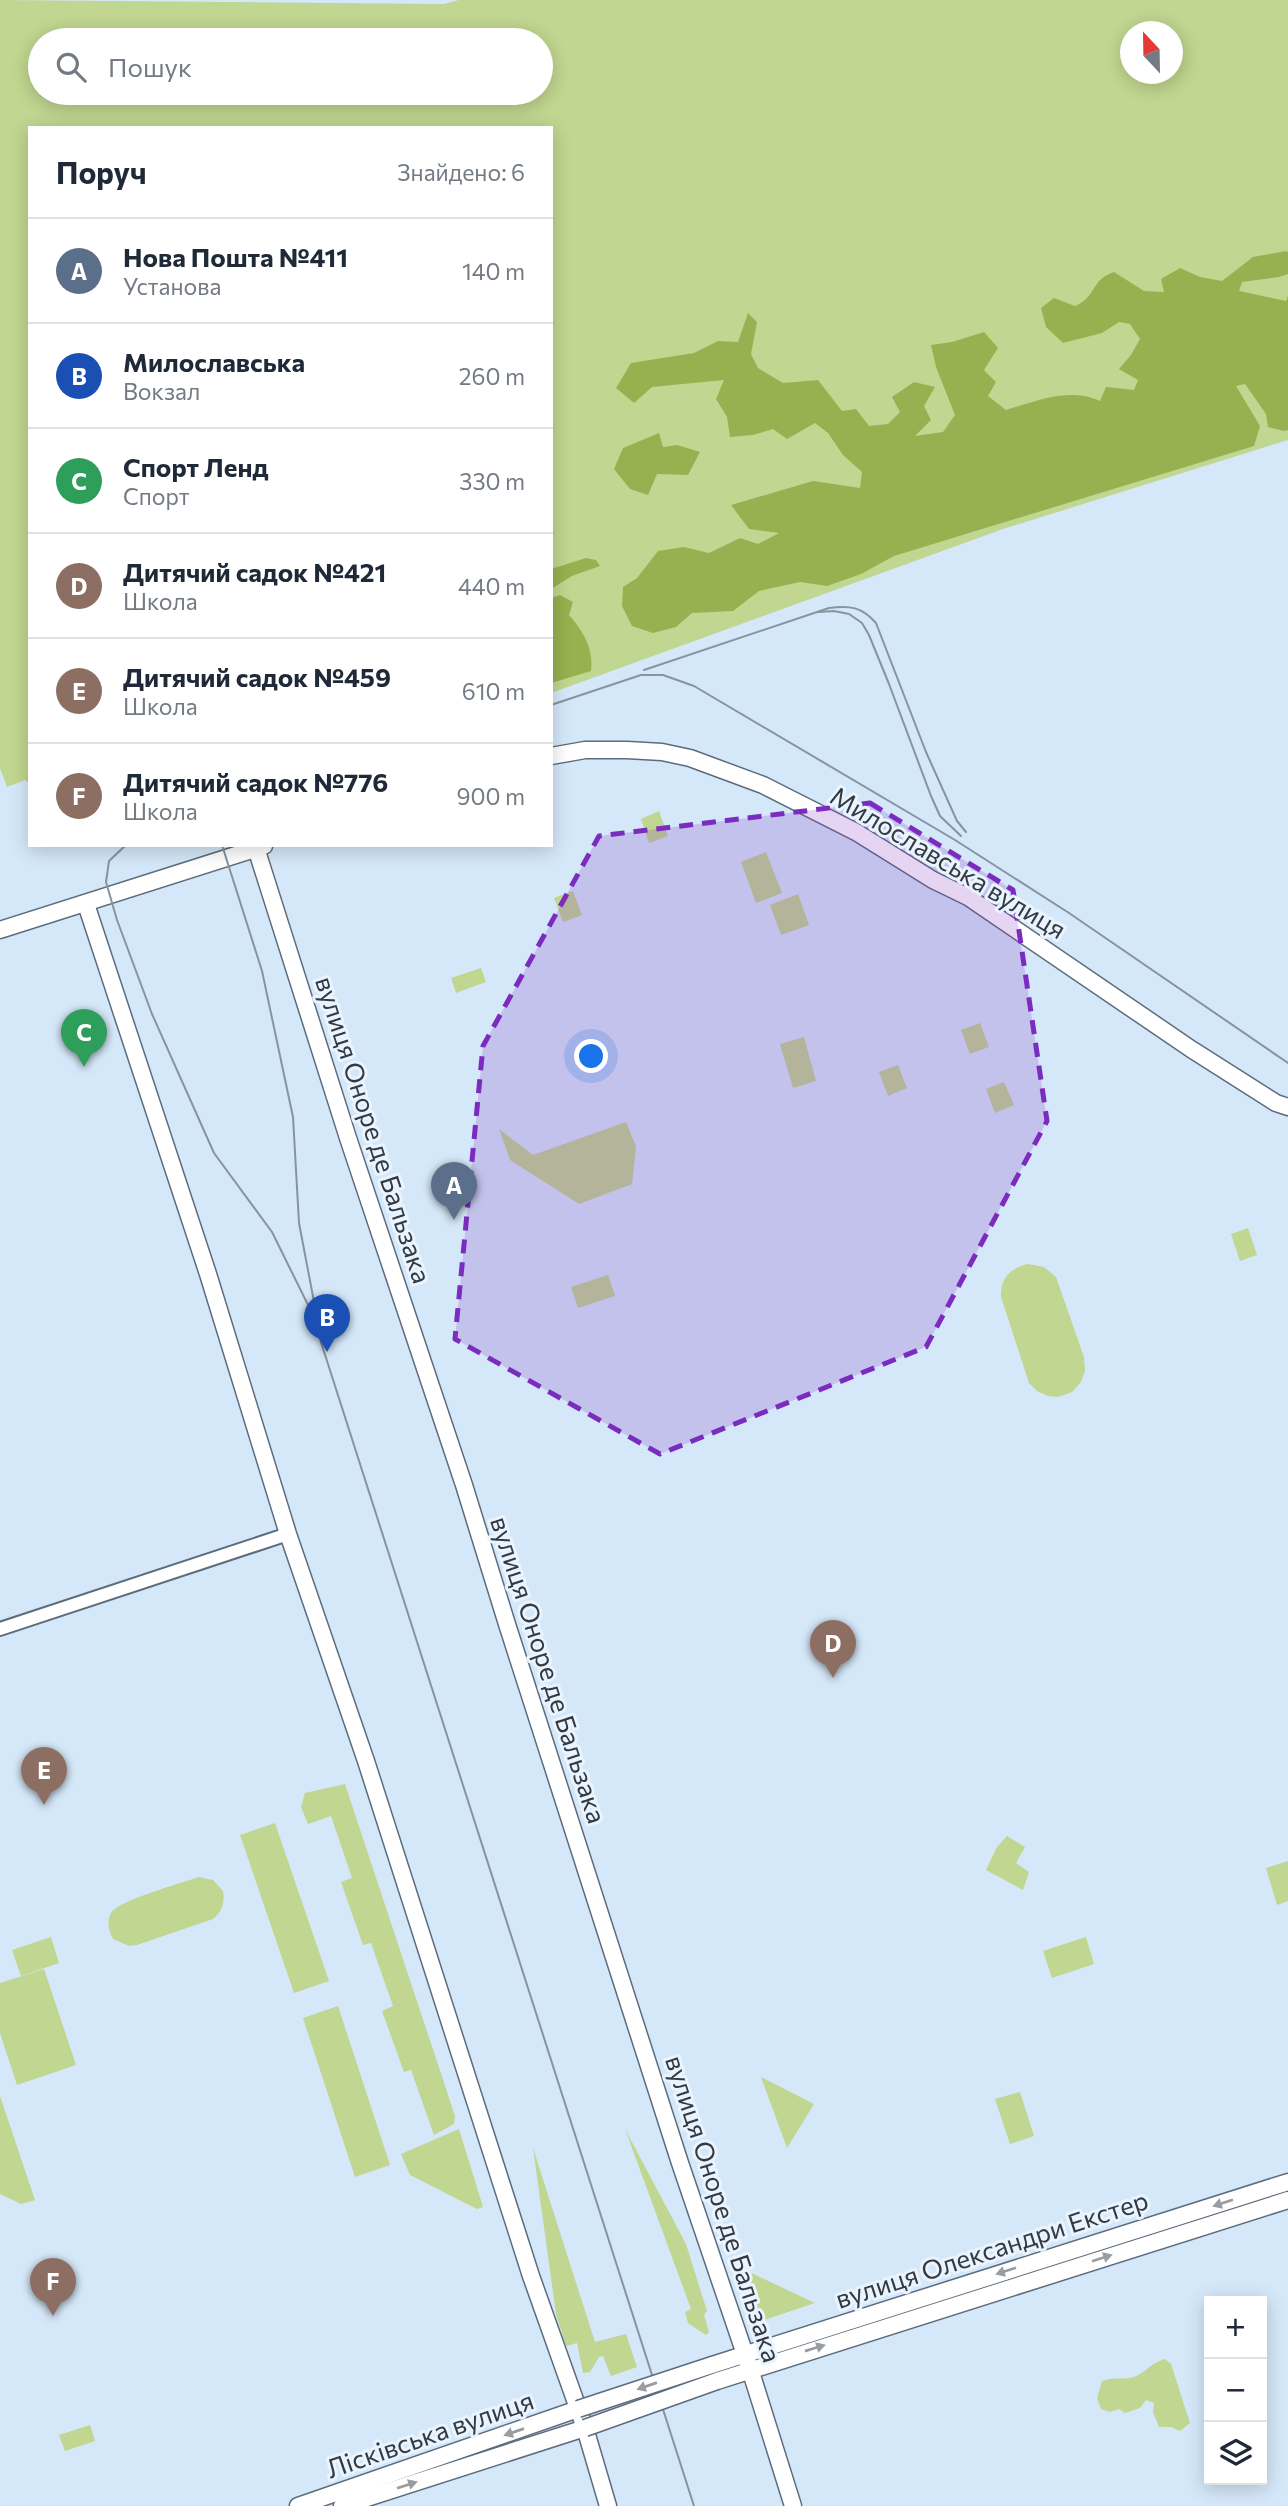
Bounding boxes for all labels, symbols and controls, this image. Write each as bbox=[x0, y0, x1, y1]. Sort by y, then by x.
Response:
north arrow bbox=[1120, 21, 1183, 84]
search box bbox=[28, 28, 553, 105]
icon: search bbox=[52, 48, 90, 86]
text: Пошук bbox=[108, 51, 192, 82]
text: Поруч bbox=[56, 153, 147, 190]
text: Знайдено: 6 bbox=[397, 158, 525, 186]
text: Нова Пошта №411 bbox=[123, 241, 348, 272]
text: A bbox=[71, 257, 87, 285]
text: 140 m bbox=[462, 257, 525, 285]
text: Установа bbox=[123, 272, 222, 300]
text: Милославська bbox=[123, 346, 305, 377]
text: B bbox=[71, 362, 87, 390]
text: 260 m bbox=[459, 362, 525, 390]
text: Вокзал bbox=[123, 377, 200, 405]
text: Спорт Ленд bbox=[123, 451, 269, 482]
text: C bbox=[71, 467, 87, 495]
text: 330 m bbox=[459, 467, 525, 495]
text: Спорт bbox=[123, 482, 190, 510]
text: Дитячий садок №421 bbox=[123, 556, 386, 587]
text: D bbox=[71, 572, 87, 600]
text: 440 m bbox=[458, 572, 525, 600]
text: Школа bbox=[123, 587, 198, 615]
text: Дитячий садок №459 bbox=[123, 661, 391, 692]
text: E bbox=[72, 677, 86, 705]
text: 610 m bbox=[462, 677, 525, 705]
text: Школа bbox=[123, 692, 198, 720]
text: Дитячий садок №776 bbox=[123, 766, 388, 797]
street label: Милославська вулиця bbox=[825, 779, 1072, 944]
text: F bbox=[72, 782, 86, 810]
text: 900 m bbox=[457, 782, 525, 810]
text: Школа bbox=[123, 797, 198, 825]
street label: вулиця Оноре де Бальзака bbox=[310, 972, 439, 1287]
pin: C bbox=[61, 1009, 107, 1067]
your location bbox=[574, 1039, 608, 1073]
pin: A bbox=[431, 1162, 477, 1220]
pin: B bbox=[304, 1294, 350, 1352]
street label: вулиця Оноре де Бальзака bbox=[485, 1512, 614, 1827]
pin: D bbox=[810, 1620, 856, 1678]
pin: E bbox=[21, 1747, 67, 1805]
street label: вулиця Оноре де Бальзака bbox=[660, 2051, 789, 2366]
street label: вулиця Олександри Екстер bbox=[831, 2183, 1152, 2314]
one-way arrow bbox=[1212, 2198, 1233, 2208]
one-way arrow bbox=[1092, 2253, 1113, 2263]
pin: F bbox=[30, 2258, 76, 2316]
one-way arrow bbox=[995, 2266, 1016, 2277]
map controls bbox=[1204, 2296, 1267, 2485]
button: + bbox=[1204, 2296, 1267, 2359]
one-way arrow bbox=[805, 2343, 826, 2353]
button: − bbox=[1204, 2359, 1267, 2422]
one-way arrow bbox=[636, 2381, 657, 2392]
street label: Лісківська вулиця bbox=[322, 2384, 537, 2484]
button: layers bbox=[1204, 2422, 1267, 2485]
one-way arrow bbox=[503, 2427, 524, 2438]
one-way arrow bbox=[396, 2479, 417, 2490]

